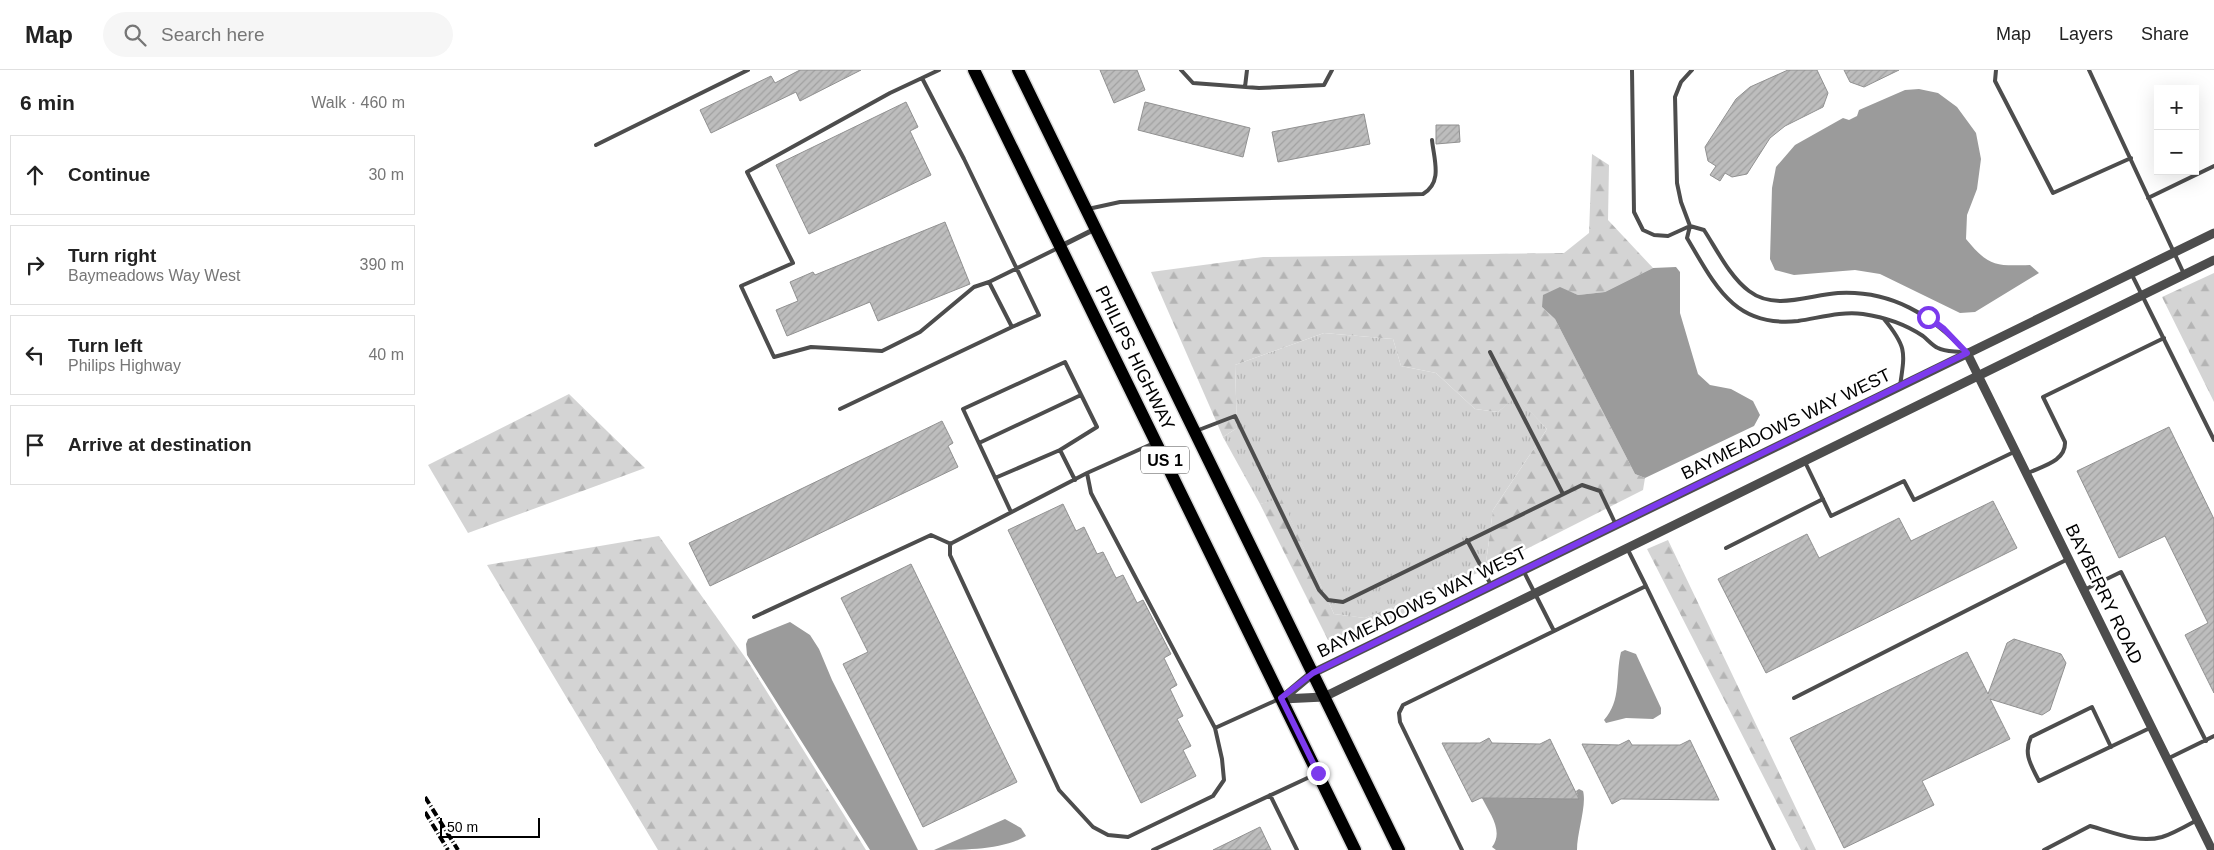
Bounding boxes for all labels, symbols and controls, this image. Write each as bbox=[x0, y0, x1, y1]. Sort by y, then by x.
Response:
search box bbox=[103, 12, 453, 57]
text: Map bbox=[25, 21, 73, 48]
icon: search bbox=[121, 21, 149, 49]
text: Search here bbox=[161, 24, 265, 45]
text: Map bbox=[1996, 24, 2031, 44]
text: Layers bbox=[2059, 24, 2113, 44]
text: Share bbox=[2141, 24, 2189, 44]
map controls bbox=[2154, 85, 2199, 175]
button: + bbox=[2154, 85, 2199, 130]
text: 6 min bbox=[20, 91, 75, 114]
text: Walk · 460 m bbox=[311, 94, 405, 111]
button: − bbox=[2154, 130, 2199, 175]
icon: ahead bbox=[21, 161, 49, 189]
text: Continue bbox=[68, 164, 150, 185]
text: 30 m bbox=[368, 166, 404, 183]
text: Turn right bbox=[68, 245, 156, 266]
icon: right bbox=[21, 251, 49, 279]
text: 390 m bbox=[360, 256, 404, 273]
text: Baymeadows Way West bbox=[68, 267, 241, 284]
street label: PHILIPS HIGHWAY bbox=[1091, 283, 1179, 433]
route start bbox=[1917, 306, 1940, 329]
text: Turn left bbox=[68, 335, 143, 356]
icon: left bbox=[21, 341, 49, 369]
text: 40 m bbox=[368, 346, 404, 363]
text: Philips Highway bbox=[68, 357, 181, 374]
street label: BAYMEADOWS WAY WEST bbox=[1678, 365, 1894, 483]
icon: arrive bbox=[21, 431, 49, 459]
text: Arrive at destination bbox=[68, 434, 252, 455]
road number: US 1 bbox=[1141, 446, 1189, 474]
street label: BAYBERRY ROAD bbox=[2061, 521, 2147, 667]
street label: BAYMEADOWS WAY WEST bbox=[1314, 543, 1530, 661]
route end bbox=[1307, 762, 1330, 785]
scale bar bbox=[440, 815, 540, 838]
text: 50 m bbox=[447, 819, 478, 835]

